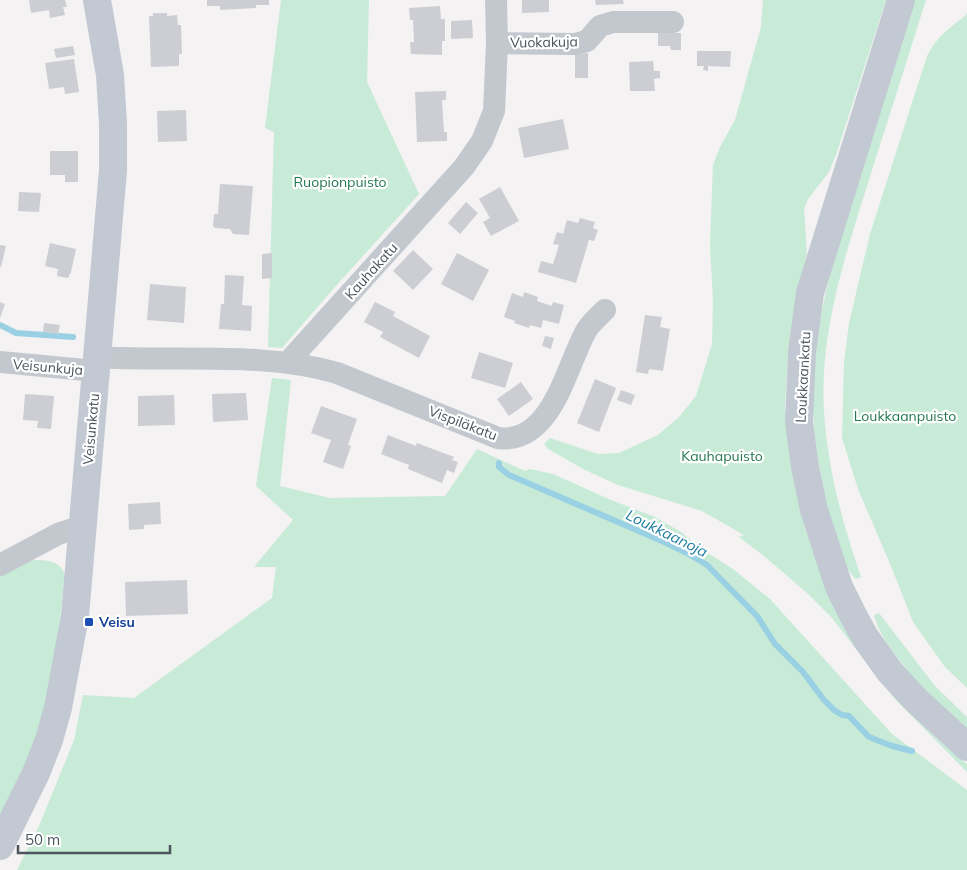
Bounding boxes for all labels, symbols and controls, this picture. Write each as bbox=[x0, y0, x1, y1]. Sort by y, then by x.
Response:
street label: Vuokakuja bbox=[510, 32, 578, 52]
park label: Ruopionpuisto bbox=[293, 173, 387, 191]
street label: Kauhakatu bbox=[341, 239, 401, 303]
street label: Loukkaankatu bbox=[792, 331, 814, 423]
street label: Veisunkuja bbox=[12, 355, 84, 379]
street label: Veisunkatu bbox=[79, 393, 103, 465]
street label: Vispiläkatu bbox=[426, 402, 500, 444]
park label: Loukkaanpuisto bbox=[854, 407, 956, 425]
park label: Kauhapuisto bbox=[681, 447, 763, 465]
water label: Loukkaanoja bbox=[623, 505, 711, 561]
place label: Veisu bbox=[98, 613, 135, 631]
marker: Veisu bbox=[83, 616, 95, 628]
scale bar bbox=[18, 822, 170, 854]
text: 50 m bbox=[25, 830, 60, 849]

